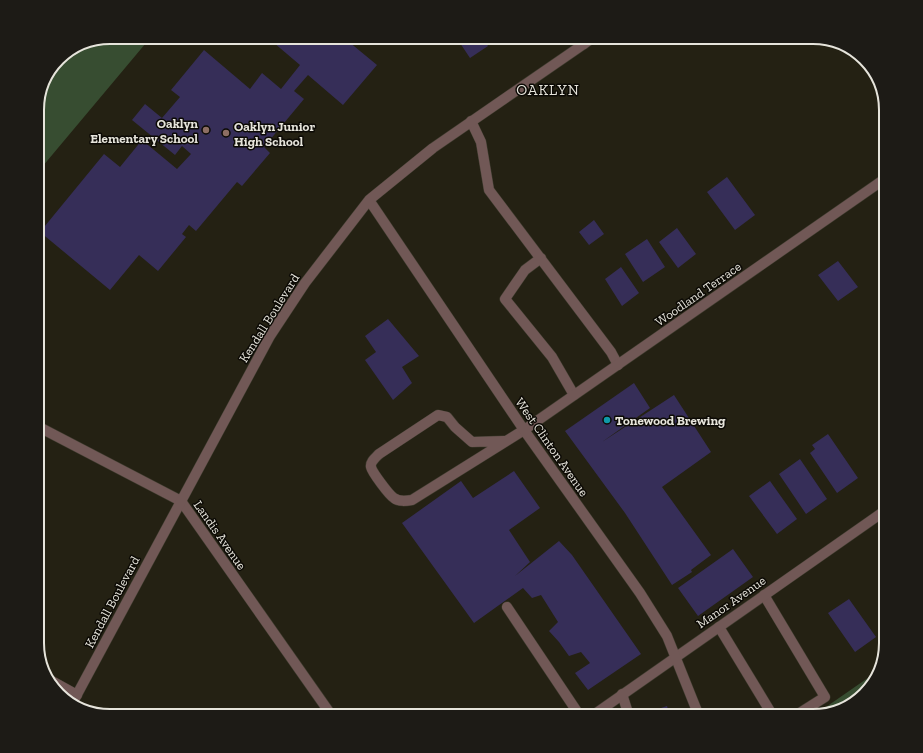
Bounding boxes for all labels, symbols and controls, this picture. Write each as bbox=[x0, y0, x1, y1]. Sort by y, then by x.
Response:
district label: OAKLYN bbox=[516, 81, 580, 99]
place label: Oaklyn Elementary School bbox=[90, 116, 198, 146]
place label: Oaklyn Junior High School bbox=[234, 119, 315, 149]
marker: Oaklyn Elementary School bbox=[201, 125, 211, 135]
marker: Oaklyn Junior High School bbox=[221, 128, 231, 138]
street label: Woodland Terrace bbox=[652, 259, 744, 329]
street label: Kendall Boulevard bbox=[236, 271, 302, 365]
street label: West Clinton Avenue bbox=[512, 395, 592, 499]
place label: Tonewood Brewing bbox=[615, 413, 726, 428]
marker: Tonewood Brewing bbox=[602, 415, 612, 425]
street label: Landis Avenue bbox=[191, 498, 249, 572]
street label: Kendall Boulevard bbox=[82, 554, 142, 650]
street label: Manor Avenue bbox=[694, 573, 768, 631]

